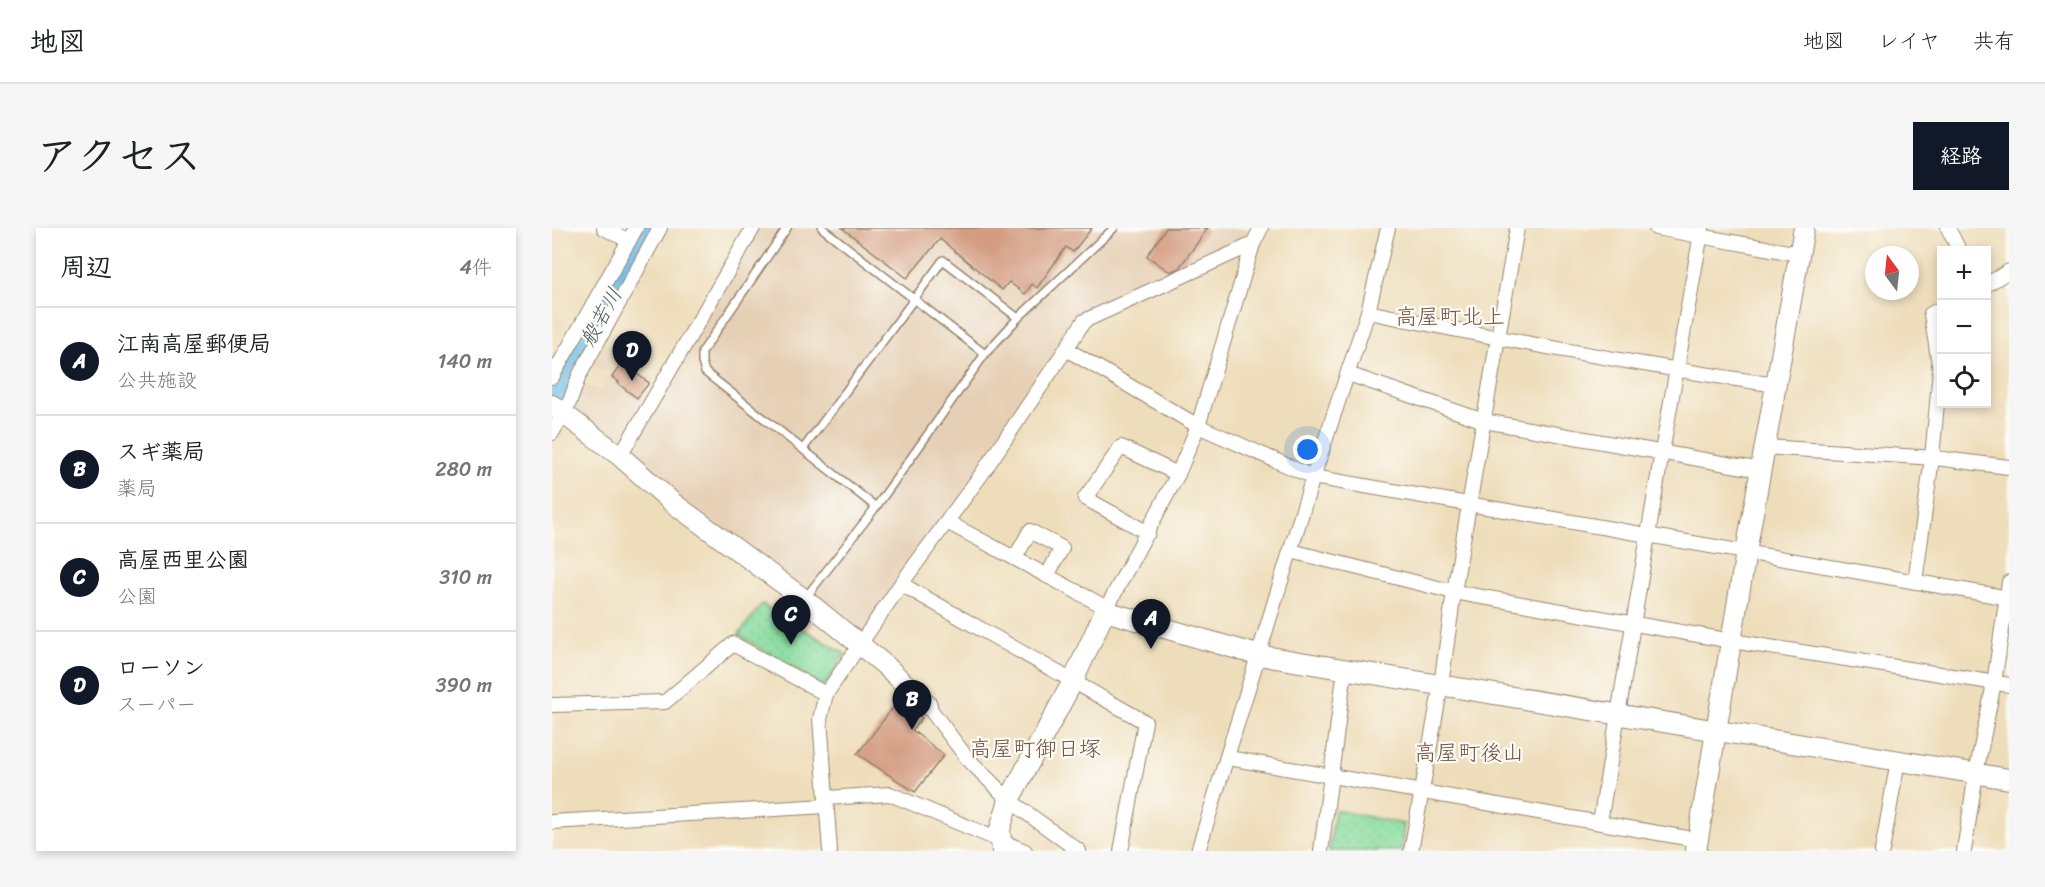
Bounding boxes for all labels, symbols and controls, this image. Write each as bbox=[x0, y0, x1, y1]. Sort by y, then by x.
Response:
text: 地図 bbox=[30, 17, 86, 66]
text: 地図 bbox=[1803, 22, 1845, 60]
text: レイヤ bbox=[1878, 22, 1940, 60]
text: 共有 bbox=[1973, 22, 2015, 60]
text: アクセス bbox=[36, 119, 201, 193]
button: 経路 bbox=[1913, 122, 2009, 190]
text: 周辺 bbox=[60, 244, 112, 290]
north arrow bbox=[1865, 246, 1919, 300]
map controls bbox=[1937, 246, 1991, 408]
button: + bbox=[1937, 246, 1991, 300]
text: 4件 bbox=[460, 250, 492, 285]
water label: 般若川 bbox=[569, 280, 633, 354]
district label: 高屋町北上 bbox=[1395, 297, 1505, 336]
button: − bbox=[1937, 300, 1991, 354]
text: 江南高屋郵便局 bbox=[117, 324, 271, 363]
pin: D bbox=[612, 332, 652, 381]
text: A bbox=[73, 344, 86, 379]
text: 140 m bbox=[438, 344, 492, 379]
button: locate bbox=[1937, 354, 1991, 408]
text: 公共施設 bbox=[117, 363, 197, 398]
text: スギ薬局 bbox=[117, 432, 205, 471]
your location bbox=[1293, 435, 1322, 464]
text: B bbox=[73, 452, 86, 487]
text: 280 m bbox=[435, 452, 492, 487]
text: 薬局 bbox=[117, 471, 157, 506]
text: 高屋西里公園 bbox=[117, 540, 249, 579]
text: C bbox=[73, 560, 86, 595]
text: 310 m bbox=[439, 560, 492, 595]
text: 公園 bbox=[117, 579, 157, 614]
pin: C bbox=[772, 596, 810, 645]
pin: A bbox=[1132, 600, 1170, 649]
text: ローソン bbox=[117, 648, 205, 687]
text: D bbox=[74, 668, 85, 703]
text: 390 m bbox=[436, 668, 492, 703]
pin: B bbox=[892, 680, 932, 730]
text: スーパー bbox=[117, 687, 196, 722]
district label: 高屋町御日塚 bbox=[969, 729, 1101, 768]
district label: 高屋町後山 bbox=[1414, 733, 1524, 772]

